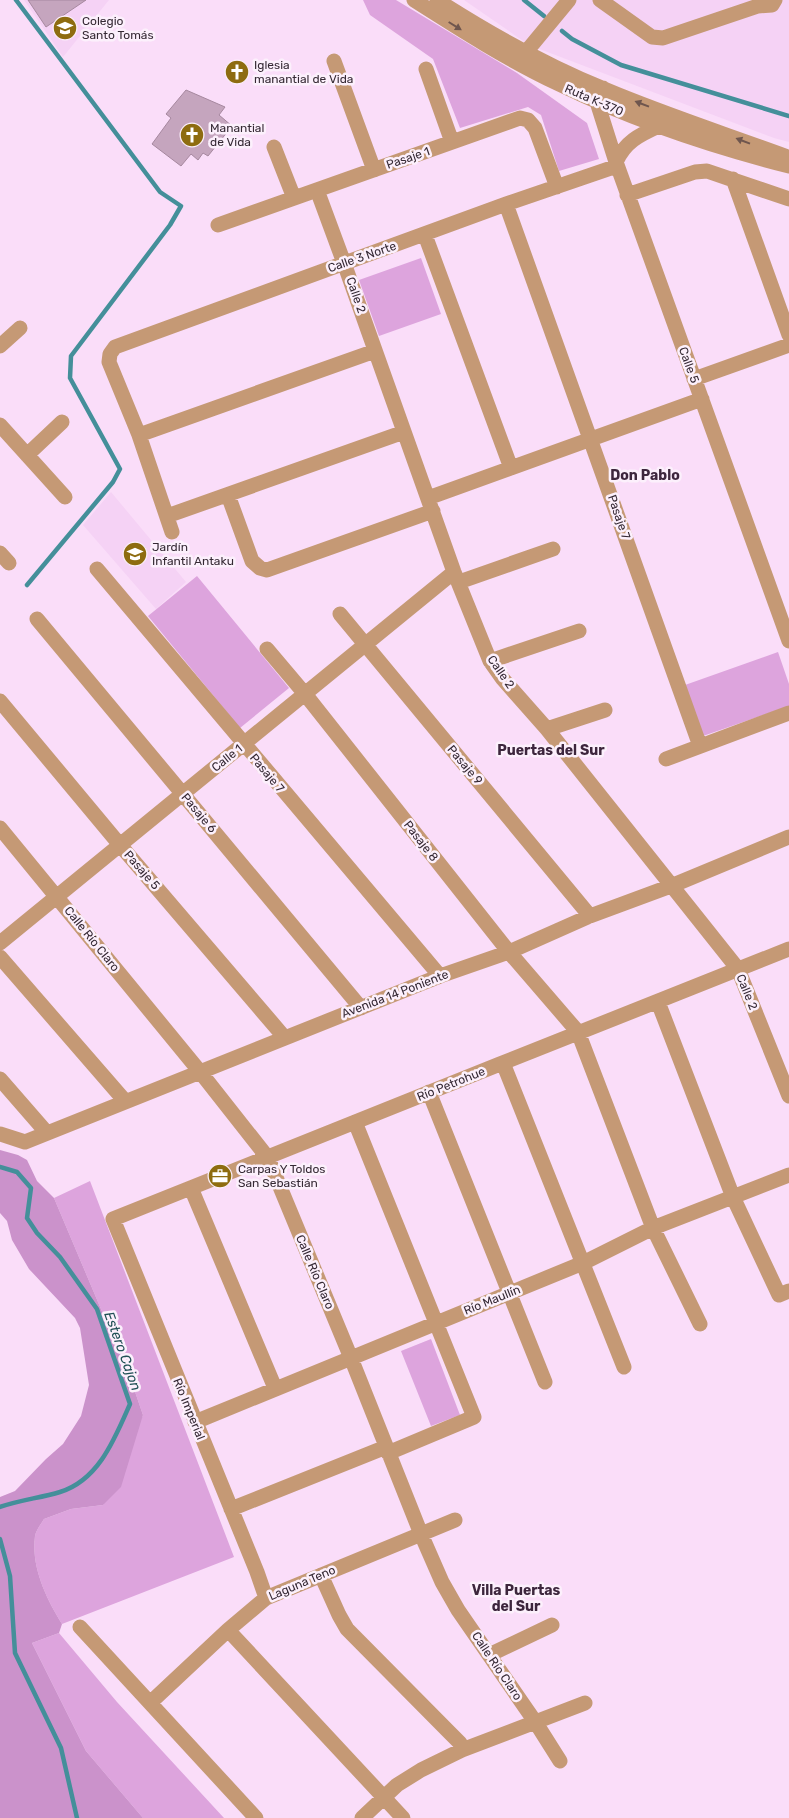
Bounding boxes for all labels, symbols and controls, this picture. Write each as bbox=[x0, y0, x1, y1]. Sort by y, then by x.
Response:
place label: Colegio Santo Tomás bbox=[82, 14, 154, 42]
school or university icon: Colegio Santo Tomás bbox=[52, 15, 78, 41]
one-way arrow bbox=[449, 21, 462, 31]
place label: Iglesia manantial de Vida bbox=[254, 58, 353, 86]
church icon: Iglesia manantial de Vida bbox=[224, 59, 250, 85]
street label: Ruta K-370 bbox=[563, 81, 625, 119]
one-way arrow bbox=[634, 100, 649, 108]
place label: Manantial de Vida bbox=[210, 121, 264, 149]
church icon: Manantial de Vida bbox=[179, 122, 205, 148]
one-way arrow bbox=[736, 137, 751, 144]
street label: Pasaje 1 bbox=[384, 144, 432, 172]
street label: Calle 3 Norte bbox=[326, 239, 398, 275]
street label: Calle 2 bbox=[343, 275, 369, 315]
street label: Calle 5 bbox=[676, 345, 702, 385]
district label: Don Pablo bbox=[610, 467, 680, 484]
street label: Pasaje 7 bbox=[605, 493, 633, 541]
place label: Jardín Infantil Antaku bbox=[152, 540, 234, 568]
school or university icon: Jardín Infantil Antaku bbox=[122, 541, 148, 567]
street label: Calle 2 bbox=[485, 653, 517, 691]
street label: Calle 1 bbox=[209, 741, 245, 775]
district label: Puertas del Sur bbox=[497, 742, 605, 759]
street label: Pasaje 9 bbox=[445, 743, 485, 787]
street label: Pasaje 7 bbox=[247, 751, 287, 795]
street label: Pasaje 6 bbox=[179, 790, 219, 836]
street label: Pasaje 8 bbox=[401, 818, 441, 864]
street label: Pasaje 5 bbox=[121, 848, 163, 892]
street label: Calle Río Claro bbox=[62, 904, 123, 974]
street label: Avenida 14 Poniente bbox=[340, 967, 451, 1021]
street label: Calle 2 bbox=[734, 972, 760, 1012]
street label: Río Petrohue bbox=[415, 1064, 487, 1104]
place label: Carpas Y Toldos San Sebastián bbox=[238, 1162, 325, 1190]
office icon: Carpas Y Toldos San Sebastián bbox=[207, 1163, 233, 1189]
street label: Calle Río Claro bbox=[293, 1233, 337, 1311]
street label: Río Maullín bbox=[462, 1282, 522, 1318]
water label: Estero Cajon bbox=[100, 1309, 145, 1393]
street label: Río Imperial bbox=[170, 1376, 208, 1442]
street label: Laguna Teno bbox=[267, 1563, 338, 1603]
district label: Villa Puertas del Sur bbox=[472, 1582, 560, 1615]
street label: Calle Río Claro bbox=[469, 1629, 525, 1703]

